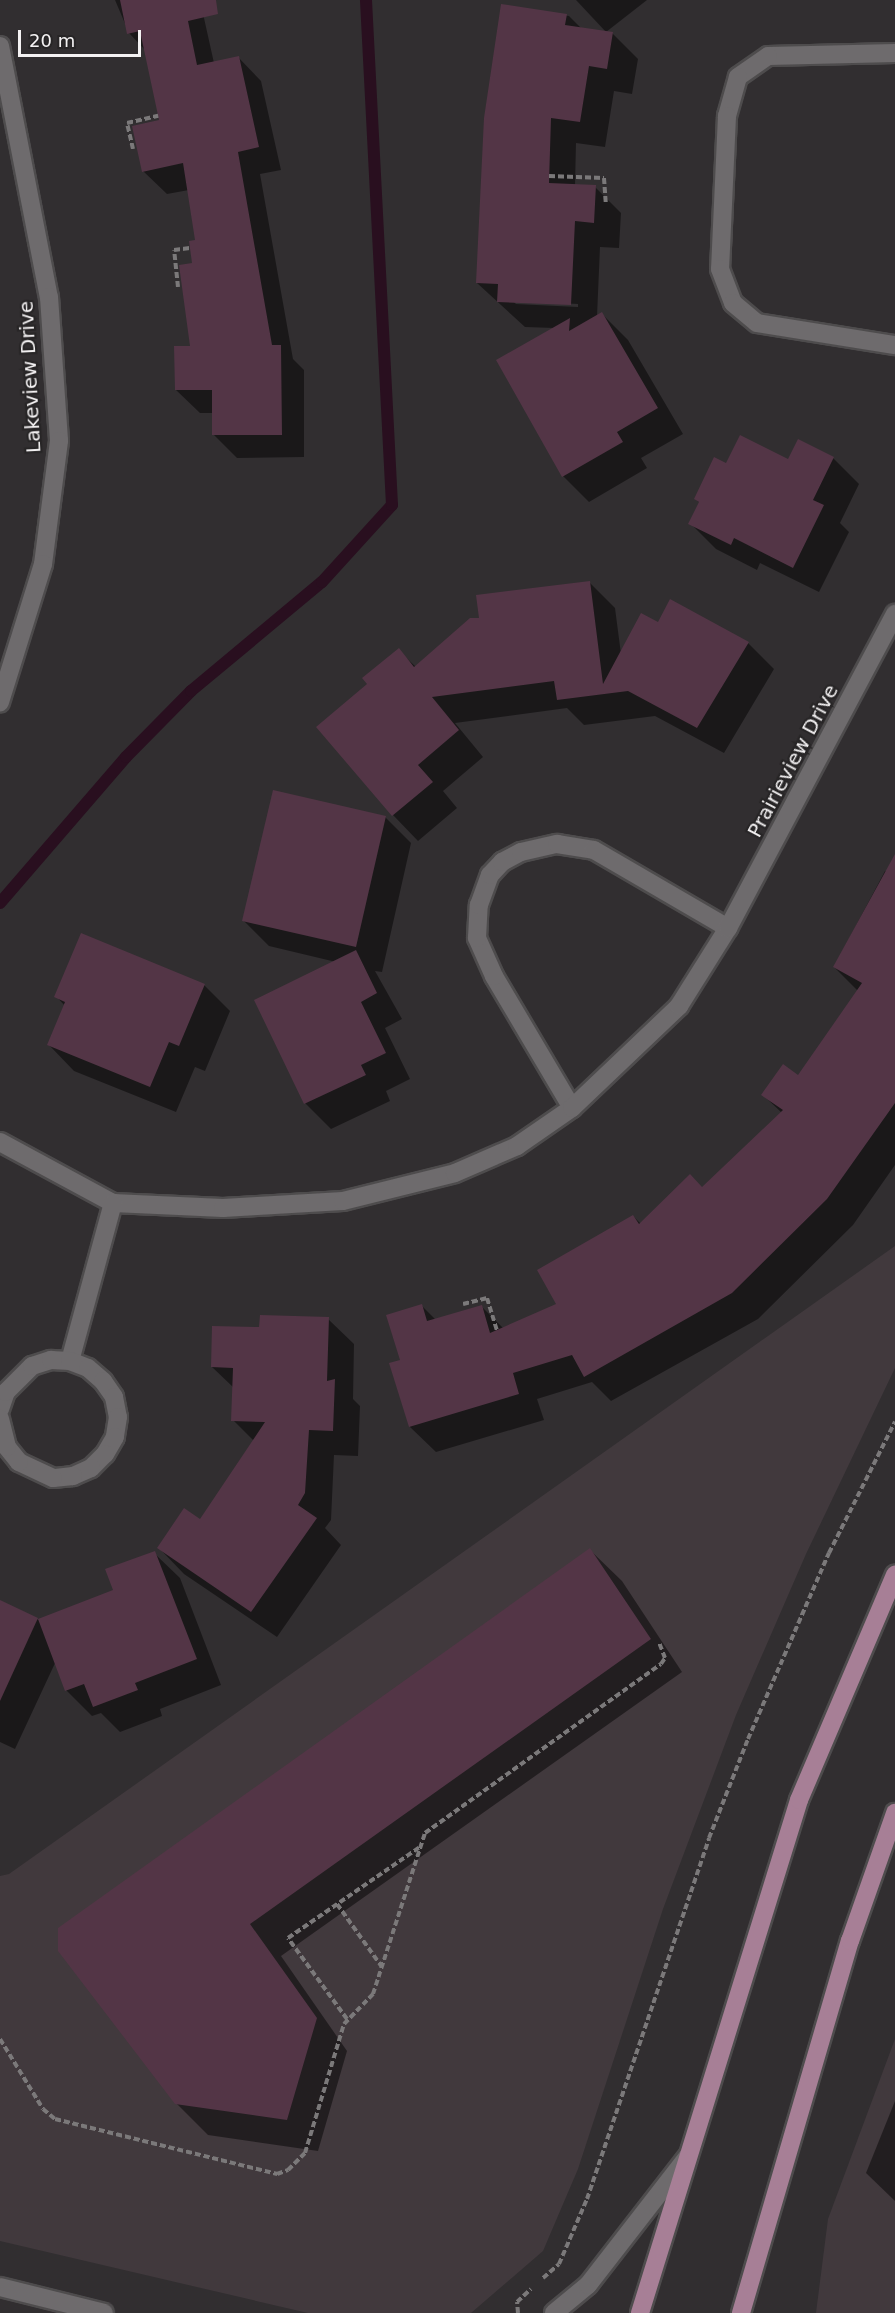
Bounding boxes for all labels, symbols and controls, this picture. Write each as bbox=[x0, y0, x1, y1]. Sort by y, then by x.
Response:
scale bar bbox=[21, 18, 144, 56]
text: 20 m bbox=[29, 30, 75, 51]
street label: Lakeview Drive bbox=[14, 300, 46, 454]
street label: Prairieview Drive bbox=[743, 681, 843, 841]

